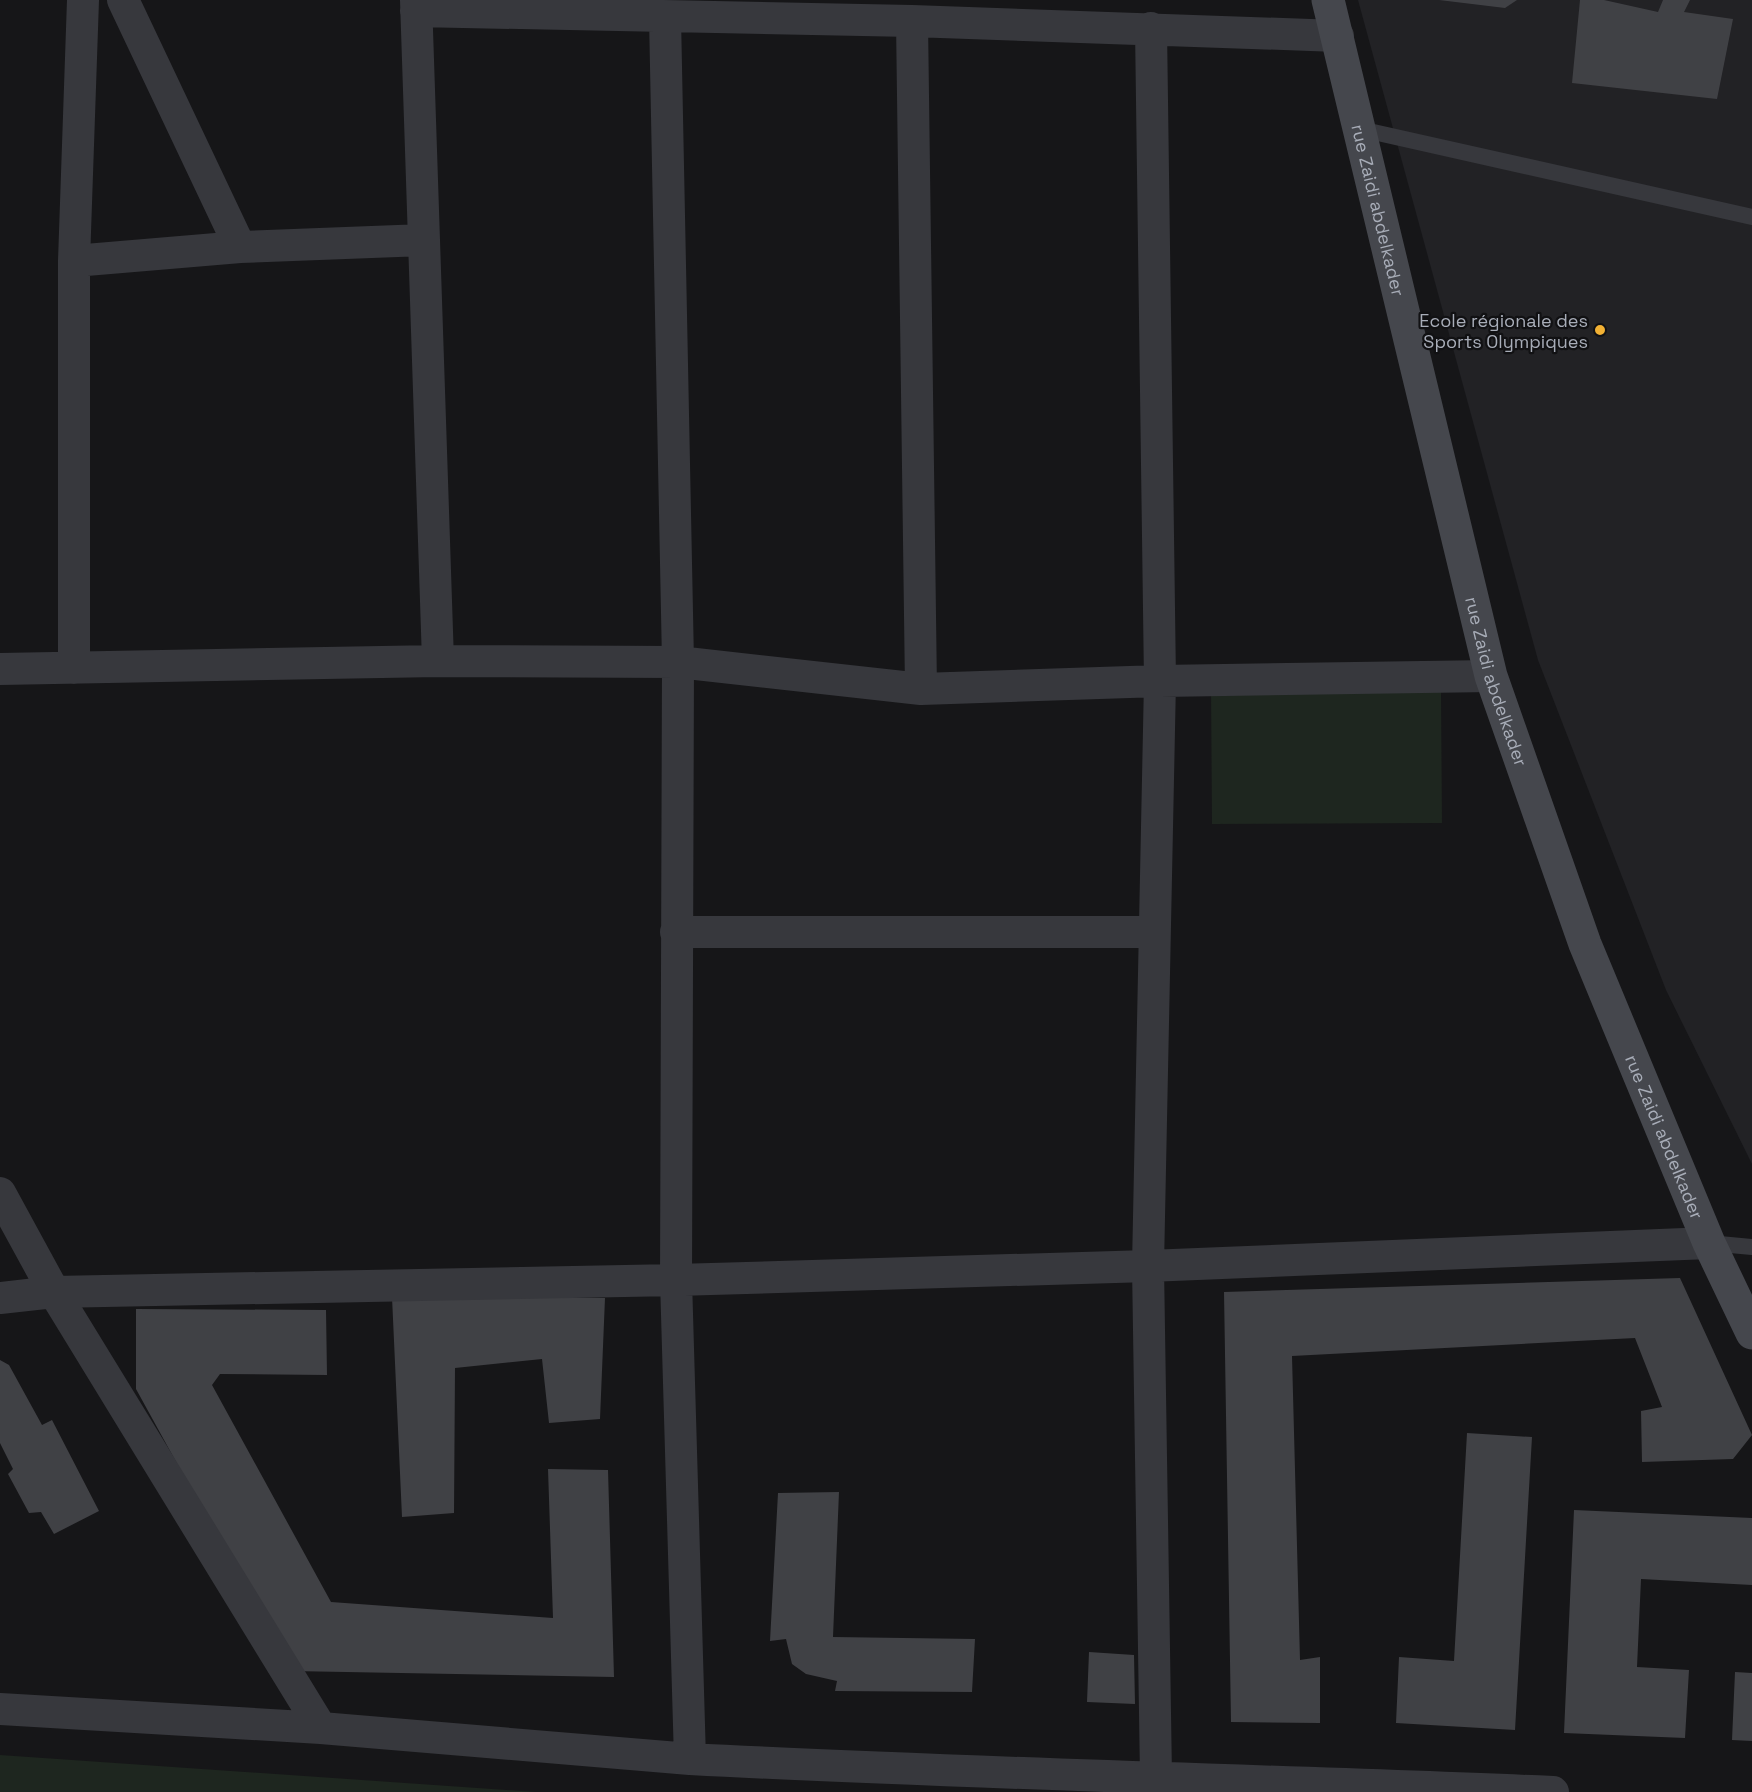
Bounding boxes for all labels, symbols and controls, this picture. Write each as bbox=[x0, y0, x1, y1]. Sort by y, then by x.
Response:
street label: rue Zaidi abdelkader bbox=[1347, 122, 1411, 299]
place label: Ecole régionale des Sports Olympiques bbox=[1419, 309, 1588, 353]
marker: Ecole régionale des Sports Olympiques bbox=[1593, 323, 1607, 337]
street label: rue Zaidi abdelkader bbox=[1461, 594, 1533, 769]
street label: rue Zaidi abdelkader bbox=[1621, 1051, 1709, 1223]

